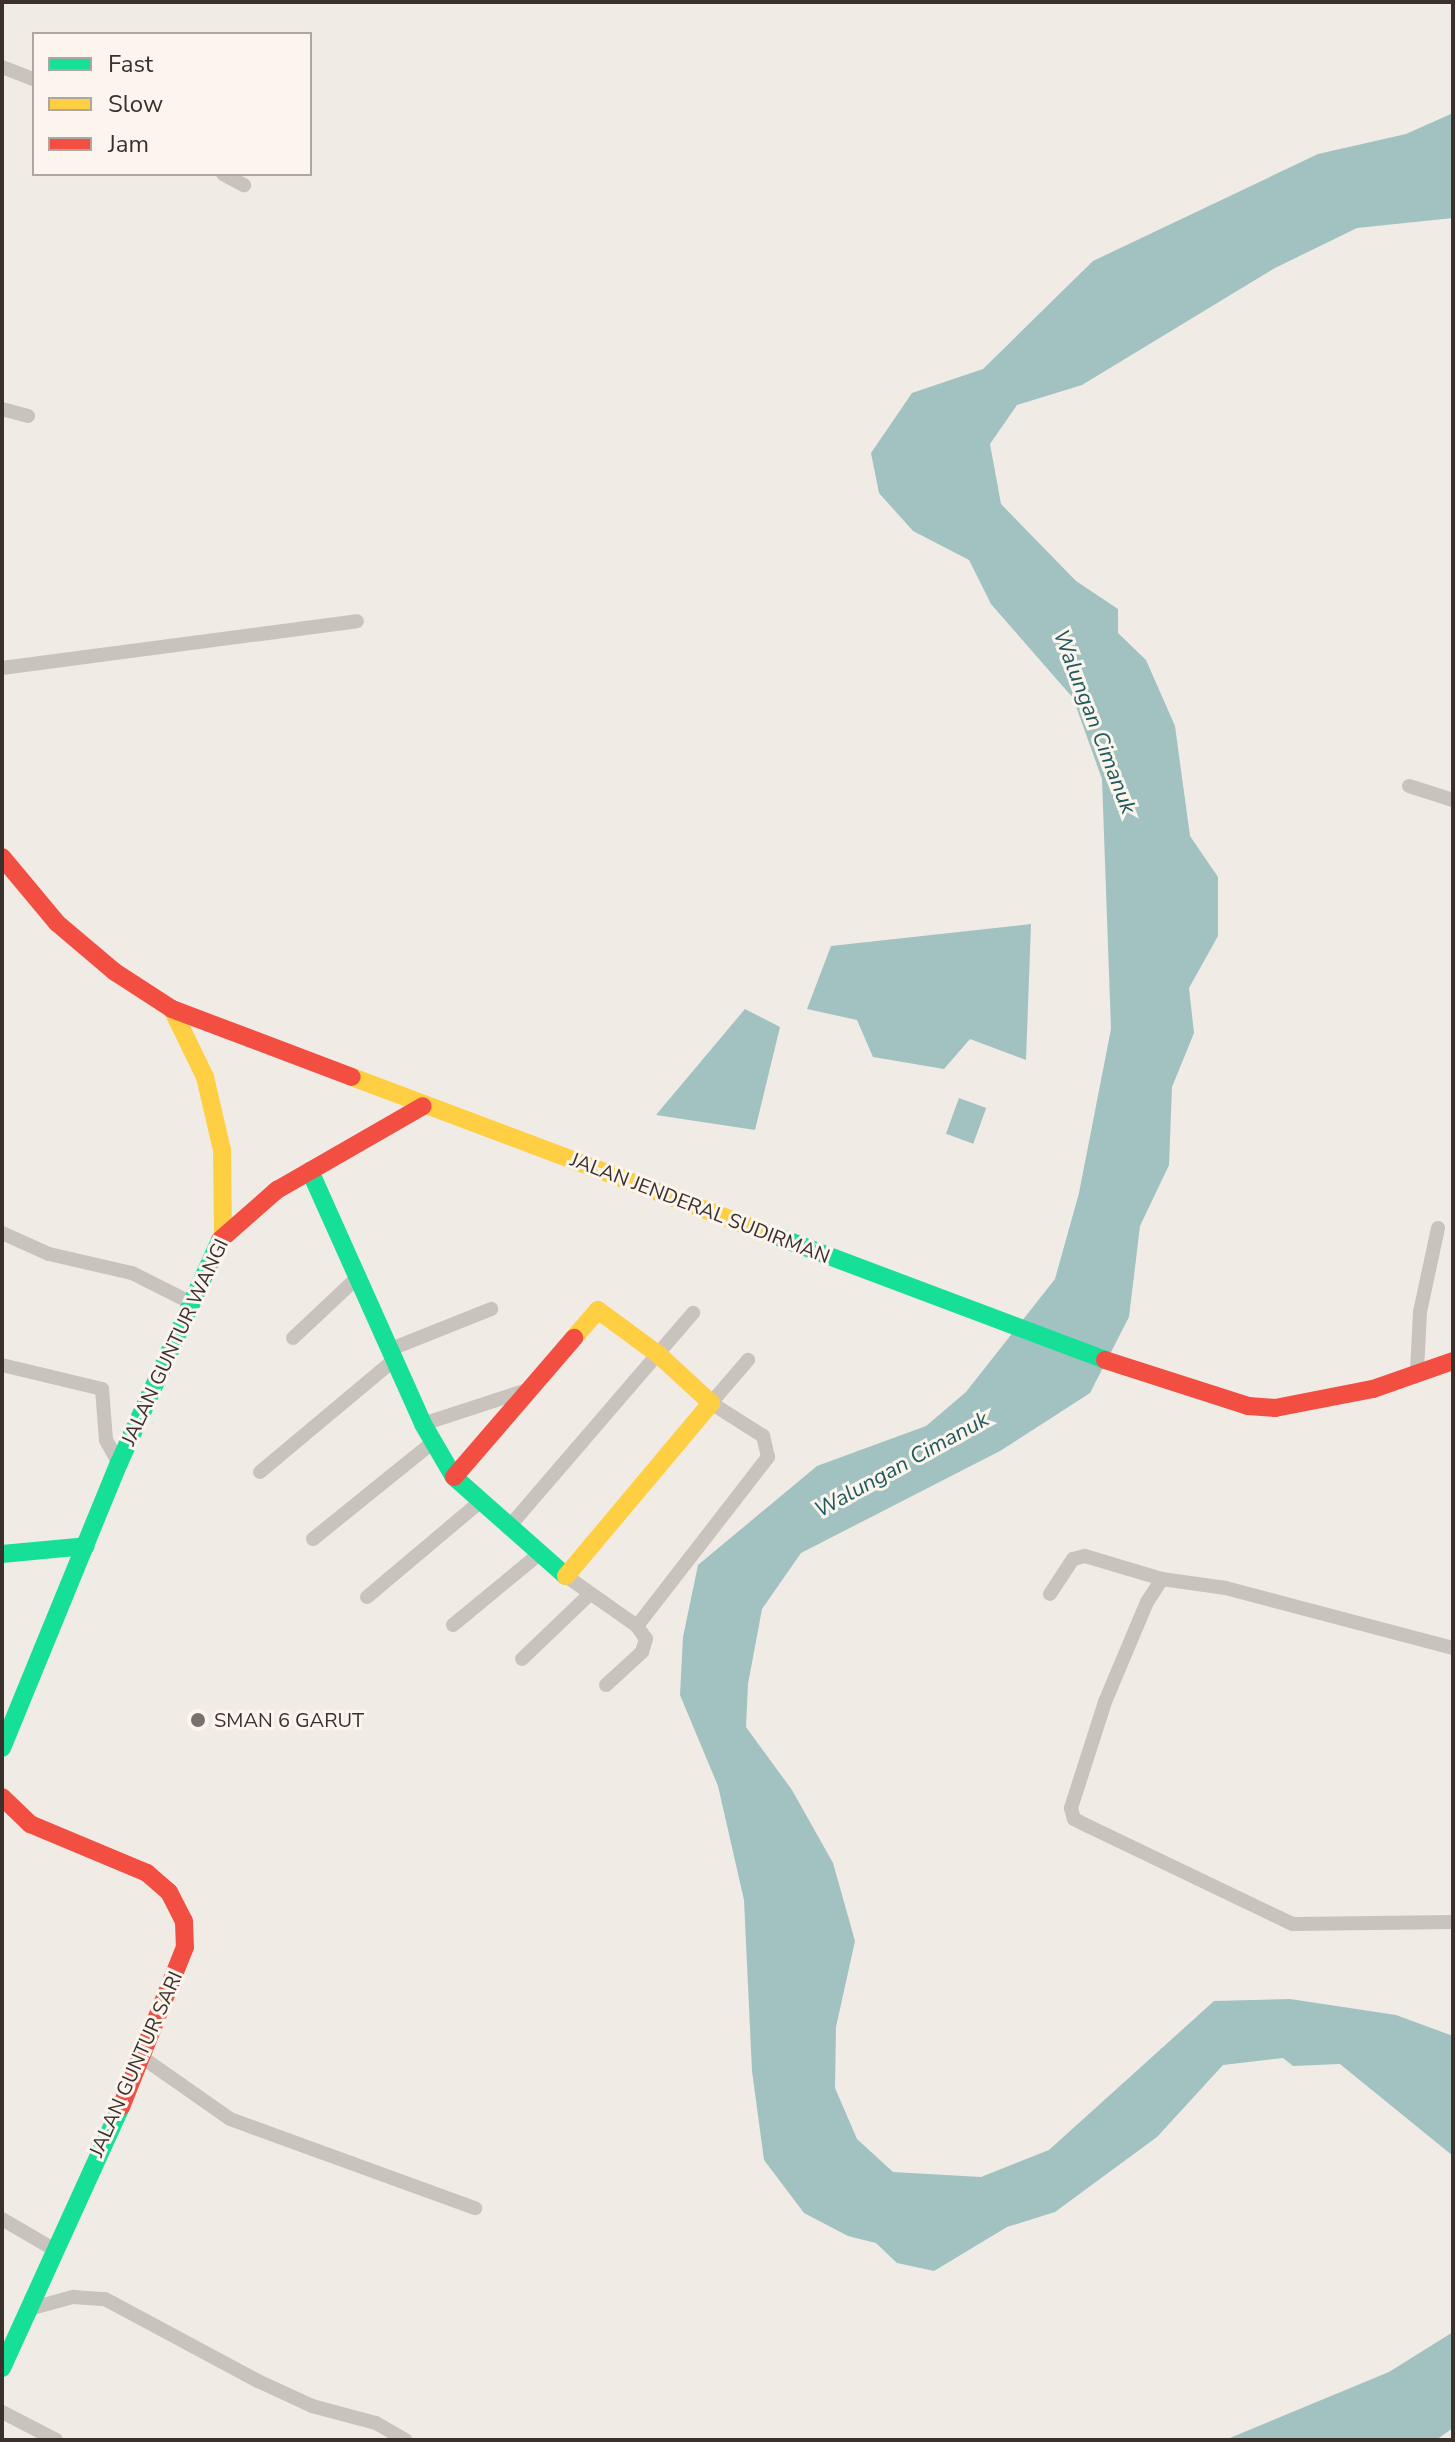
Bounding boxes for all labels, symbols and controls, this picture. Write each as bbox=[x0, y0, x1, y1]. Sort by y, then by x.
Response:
legend bbox=[32, 32, 312, 176]
text: Fast bbox=[108, 48, 153, 80]
text: Slow bbox=[108, 88, 163, 120]
text: Jam bbox=[108, 128, 149, 160]
water label: Walungan Cimanuk bbox=[1047, 626, 1141, 818]
street label: JALAN JENDERAL SUDIRMAN bbox=[567, 1147, 833, 1269]
street label: JALAN GUNTUR WANGI bbox=[117, 1235, 233, 1449]
water label: Walungan Cimanuk bbox=[810, 1406, 994, 1524]
place label: SMAN 6 GARUT bbox=[214, 1708, 364, 1732]
marker: SMAN 6 GARUT bbox=[189, 1711, 207, 1729]
street label: JALAN GUNTUR SARI bbox=[84, 1968, 188, 2160]

